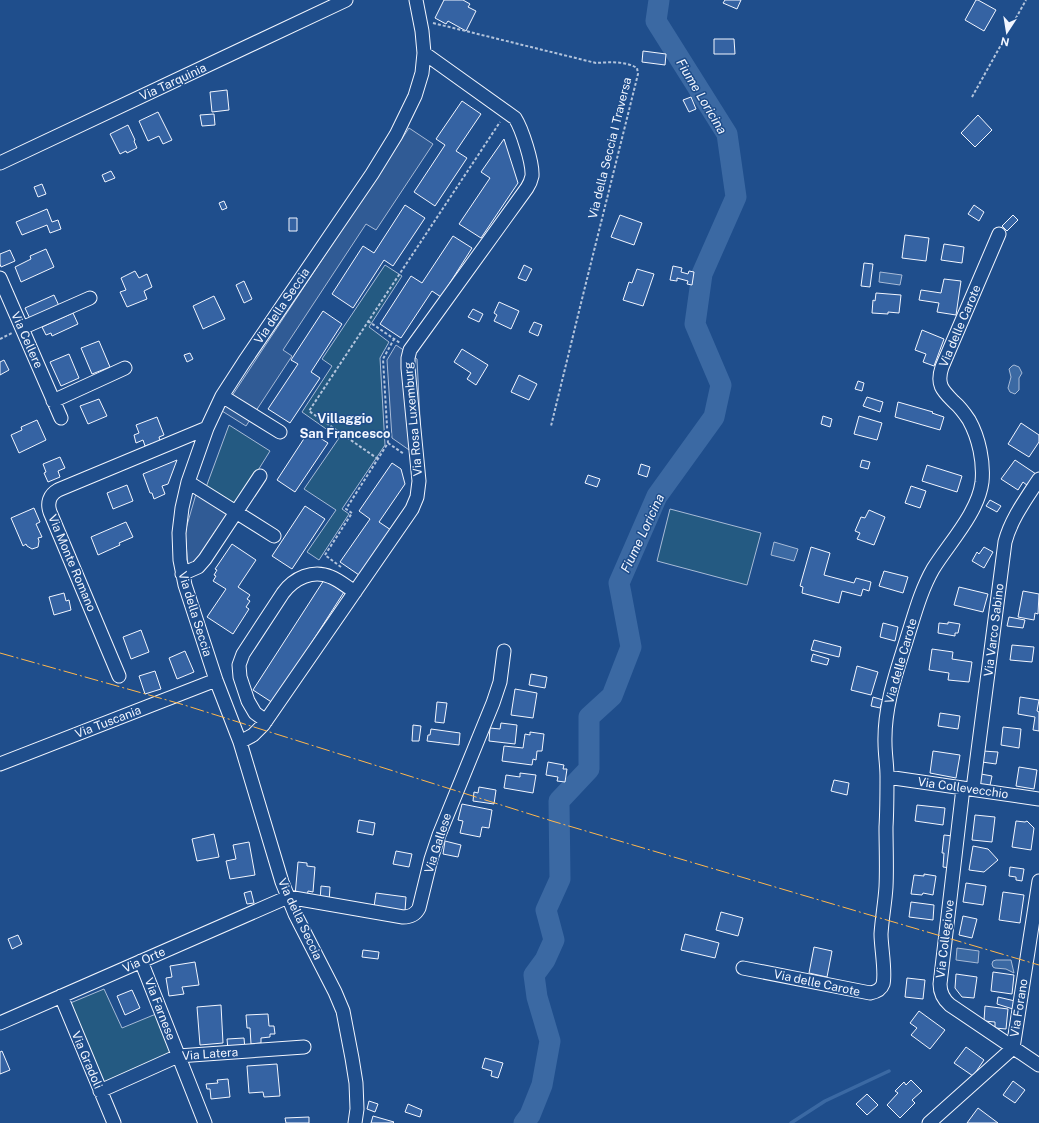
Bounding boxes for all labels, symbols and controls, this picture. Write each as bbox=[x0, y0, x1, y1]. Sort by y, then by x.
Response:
north arrow bbox=[987, 12, 1027, 52]
text: N bbox=[999, 35, 1010, 49]
water label: Fiume Loricina bbox=[673, 56, 730, 137]
street label: Via Tarquinia bbox=[137, 60, 209, 104]
street label: Via della Seccia I Traversa bbox=[586, 76, 634, 220]
street label: Via della Seccia bbox=[251, 265, 313, 347]
street label: Via delle Carote bbox=[936, 283, 984, 369]
street label: Via Cellere bbox=[8, 309, 46, 371]
street label: Via Rosa Luxemburg bbox=[401, 361, 425, 477]
district label: Villaggio San Francesco bbox=[299, 411, 391, 441]
water label: Fiume Loricina bbox=[618, 491, 667, 575]
street label: Via Monte Romano bbox=[45, 512, 99, 614]
street label: Via della Seccia bbox=[175, 570, 215, 658]
street label: Via Varco Sabino bbox=[981, 582, 1007, 677]
street label: Via delle Carote bbox=[882, 617, 920, 705]
street label: Via Tuscania bbox=[73, 703, 143, 741]
street label: Via Collevecchio bbox=[917, 775, 1009, 801]
street label: Via Gallese bbox=[422, 811, 454, 875]
street label: Via della Seccia bbox=[275, 876, 325, 962]
street label: Via Collegiove bbox=[933, 899, 957, 979]
street label: Via Orte bbox=[121, 944, 168, 976]
street label: Via delle Carote bbox=[772, 967, 862, 999]
street label: Via Farnese bbox=[142, 976, 178, 1042]
street label: Via Forano bbox=[1007, 977, 1031, 1038]
street label: Via Gradoli bbox=[69, 1029, 105, 1091]
street label: Via Latera bbox=[182, 1045, 238, 1063]

